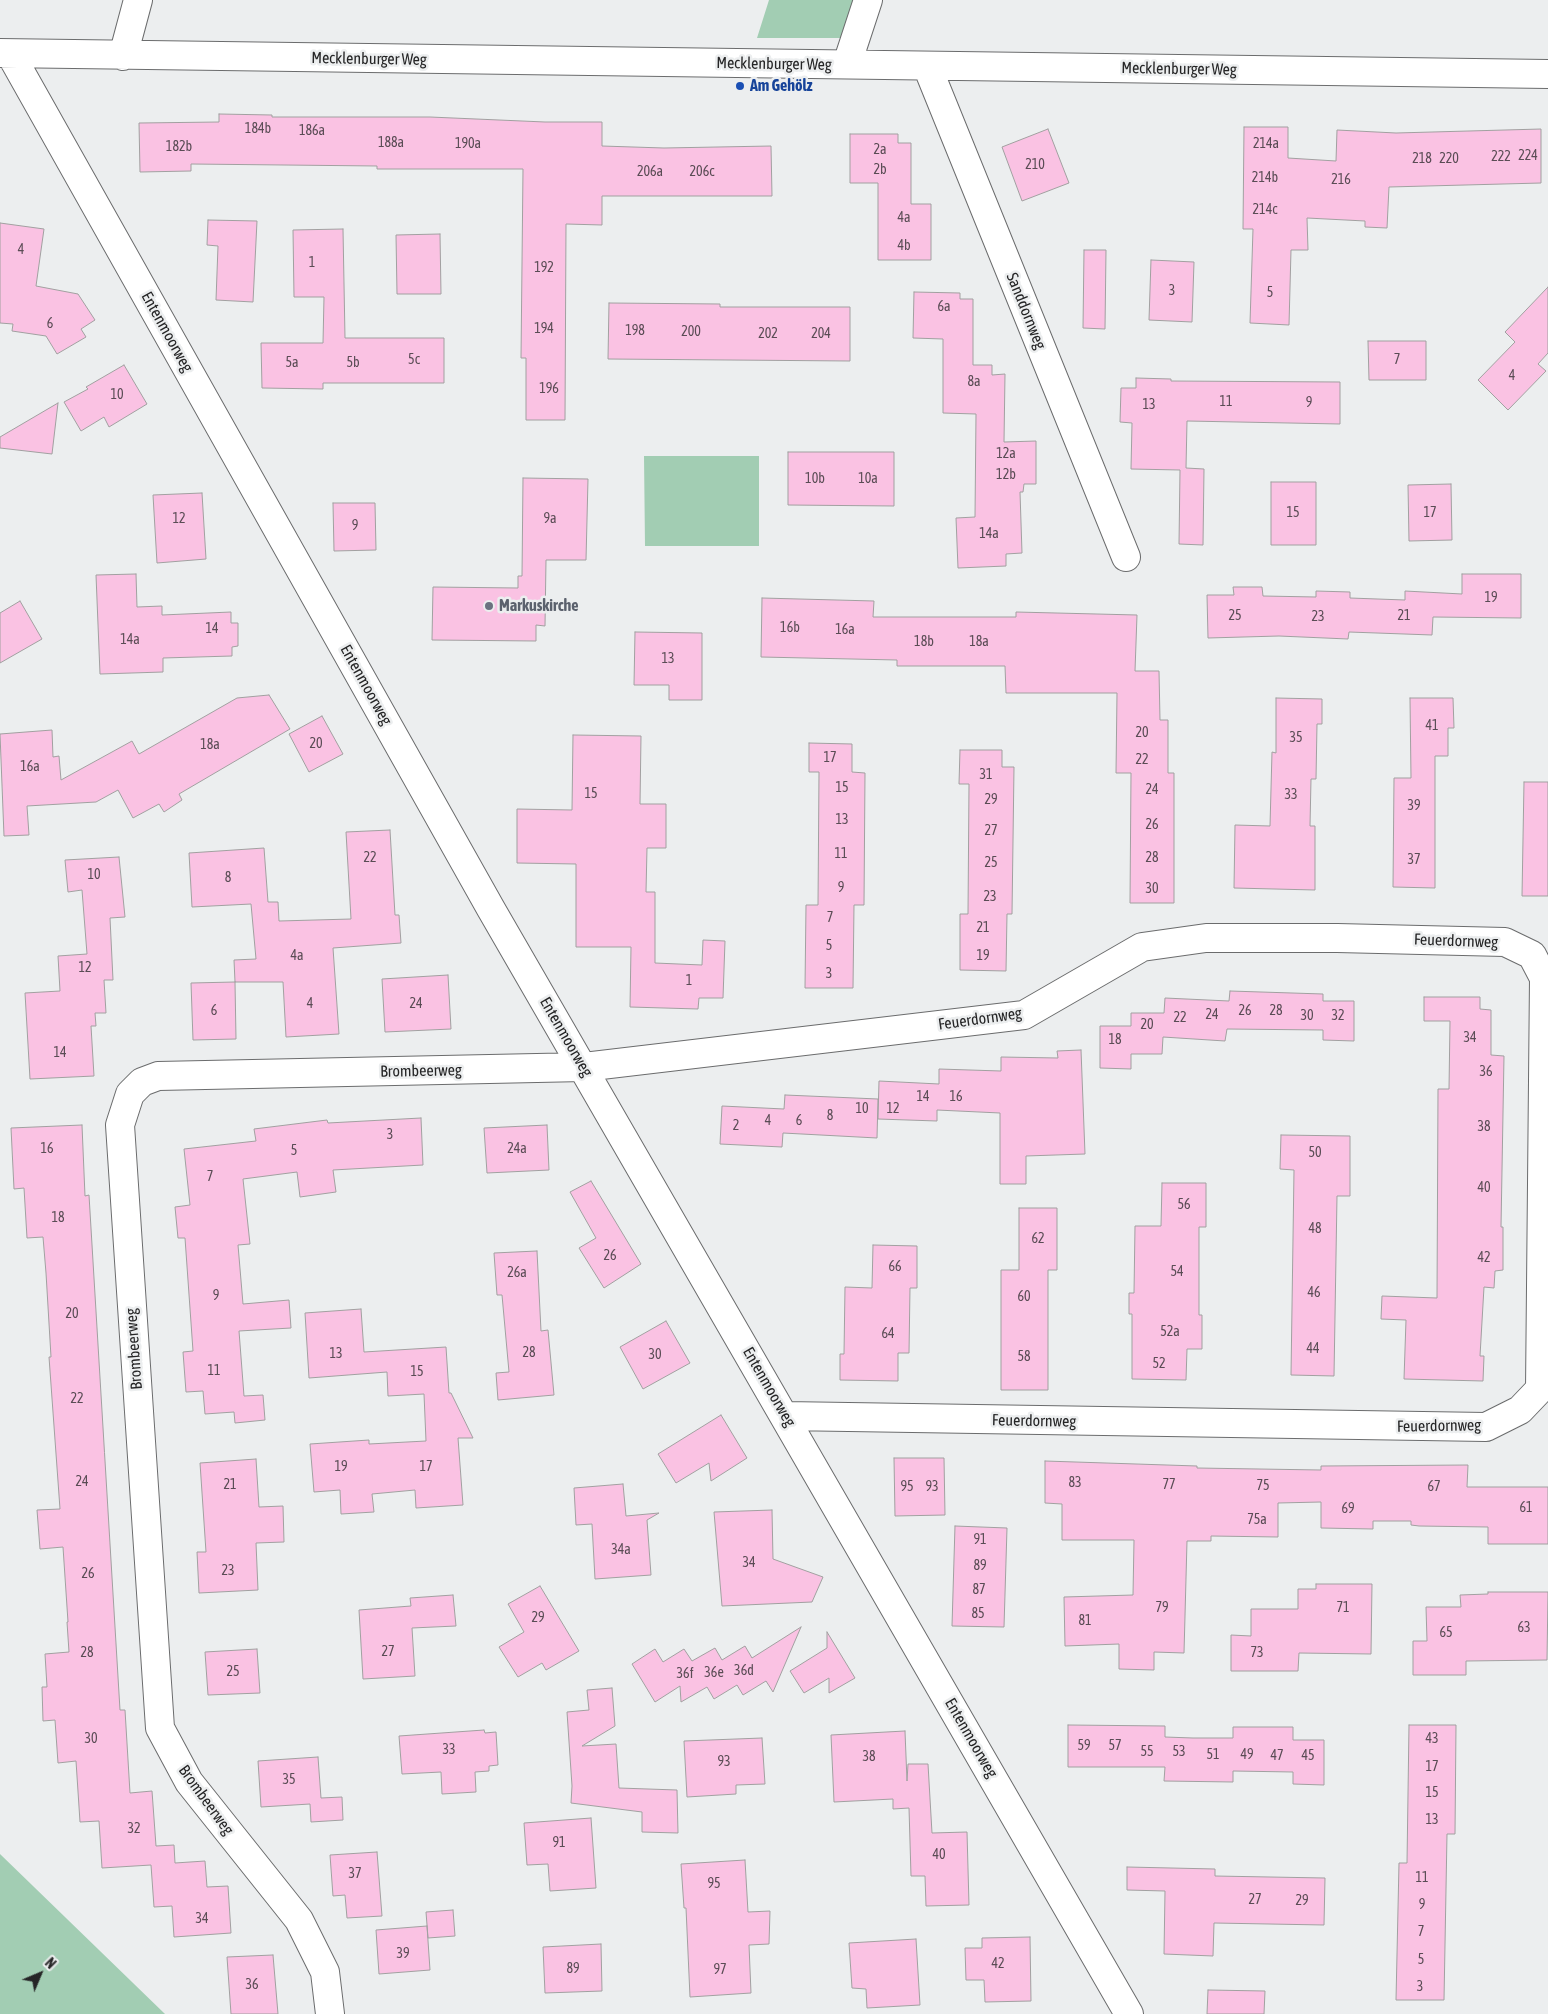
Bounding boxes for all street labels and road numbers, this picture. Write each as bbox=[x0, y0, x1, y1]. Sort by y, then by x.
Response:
street label: Mecklenburger Weg bbox=[311, 48, 427, 70]
street label: Mecklenburger Weg bbox=[716, 53, 832, 75]
street label: Mecklenburger Weg bbox=[1121, 58, 1237, 80]
street label: Sanddornweg bbox=[1002, 270, 1050, 352]
street label: Entenmoorweg bbox=[137, 288, 197, 376]
street label: Entenmoorweg bbox=[336, 641, 396, 729]
street label: Feuerdornweg bbox=[1414, 930, 1498, 952]
street label: Entenmoorweg bbox=[535, 994, 597, 1080]
street label: Feuerdornweg bbox=[937, 1004, 1023, 1034]
street label: Brombeerweg bbox=[380, 1061, 462, 1081]
street label: Brombeerweg bbox=[122, 1308, 146, 1390]
street label: Entenmoorweg bbox=[738, 1344, 800, 1430]
street label: Feuerdornweg bbox=[992, 1411, 1076, 1431]
street label: Feuerdornweg bbox=[1397, 1416, 1481, 1436]
street label: Entenmoorweg bbox=[940, 1695, 1002, 1781]
street label: Brombeerweg bbox=[174, 1761, 238, 1839]

